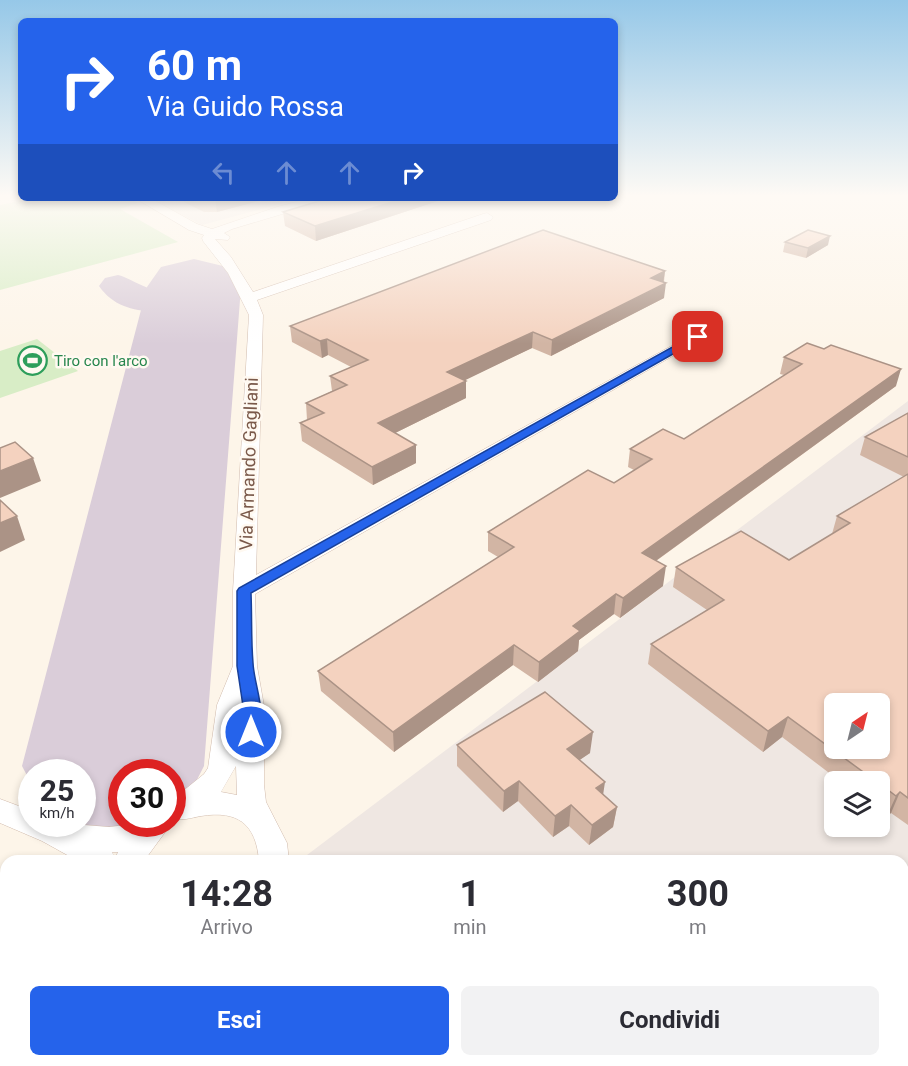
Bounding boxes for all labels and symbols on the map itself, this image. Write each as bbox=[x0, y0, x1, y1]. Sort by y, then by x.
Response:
pin bbox=[672, 311, 723, 362]
sports icon: Tiro con l'arco bbox=[17, 345, 49, 377]
place label: Tiro con l'arco bbox=[54, 352, 148, 370]
street label: Via Armando Gagliani bbox=[235, 377, 262, 551]
north arrow bbox=[824, 693, 890, 759]
position arrow bbox=[219, 700, 283, 764]
speed limit sign: 30 bbox=[108, 759, 186, 837]

